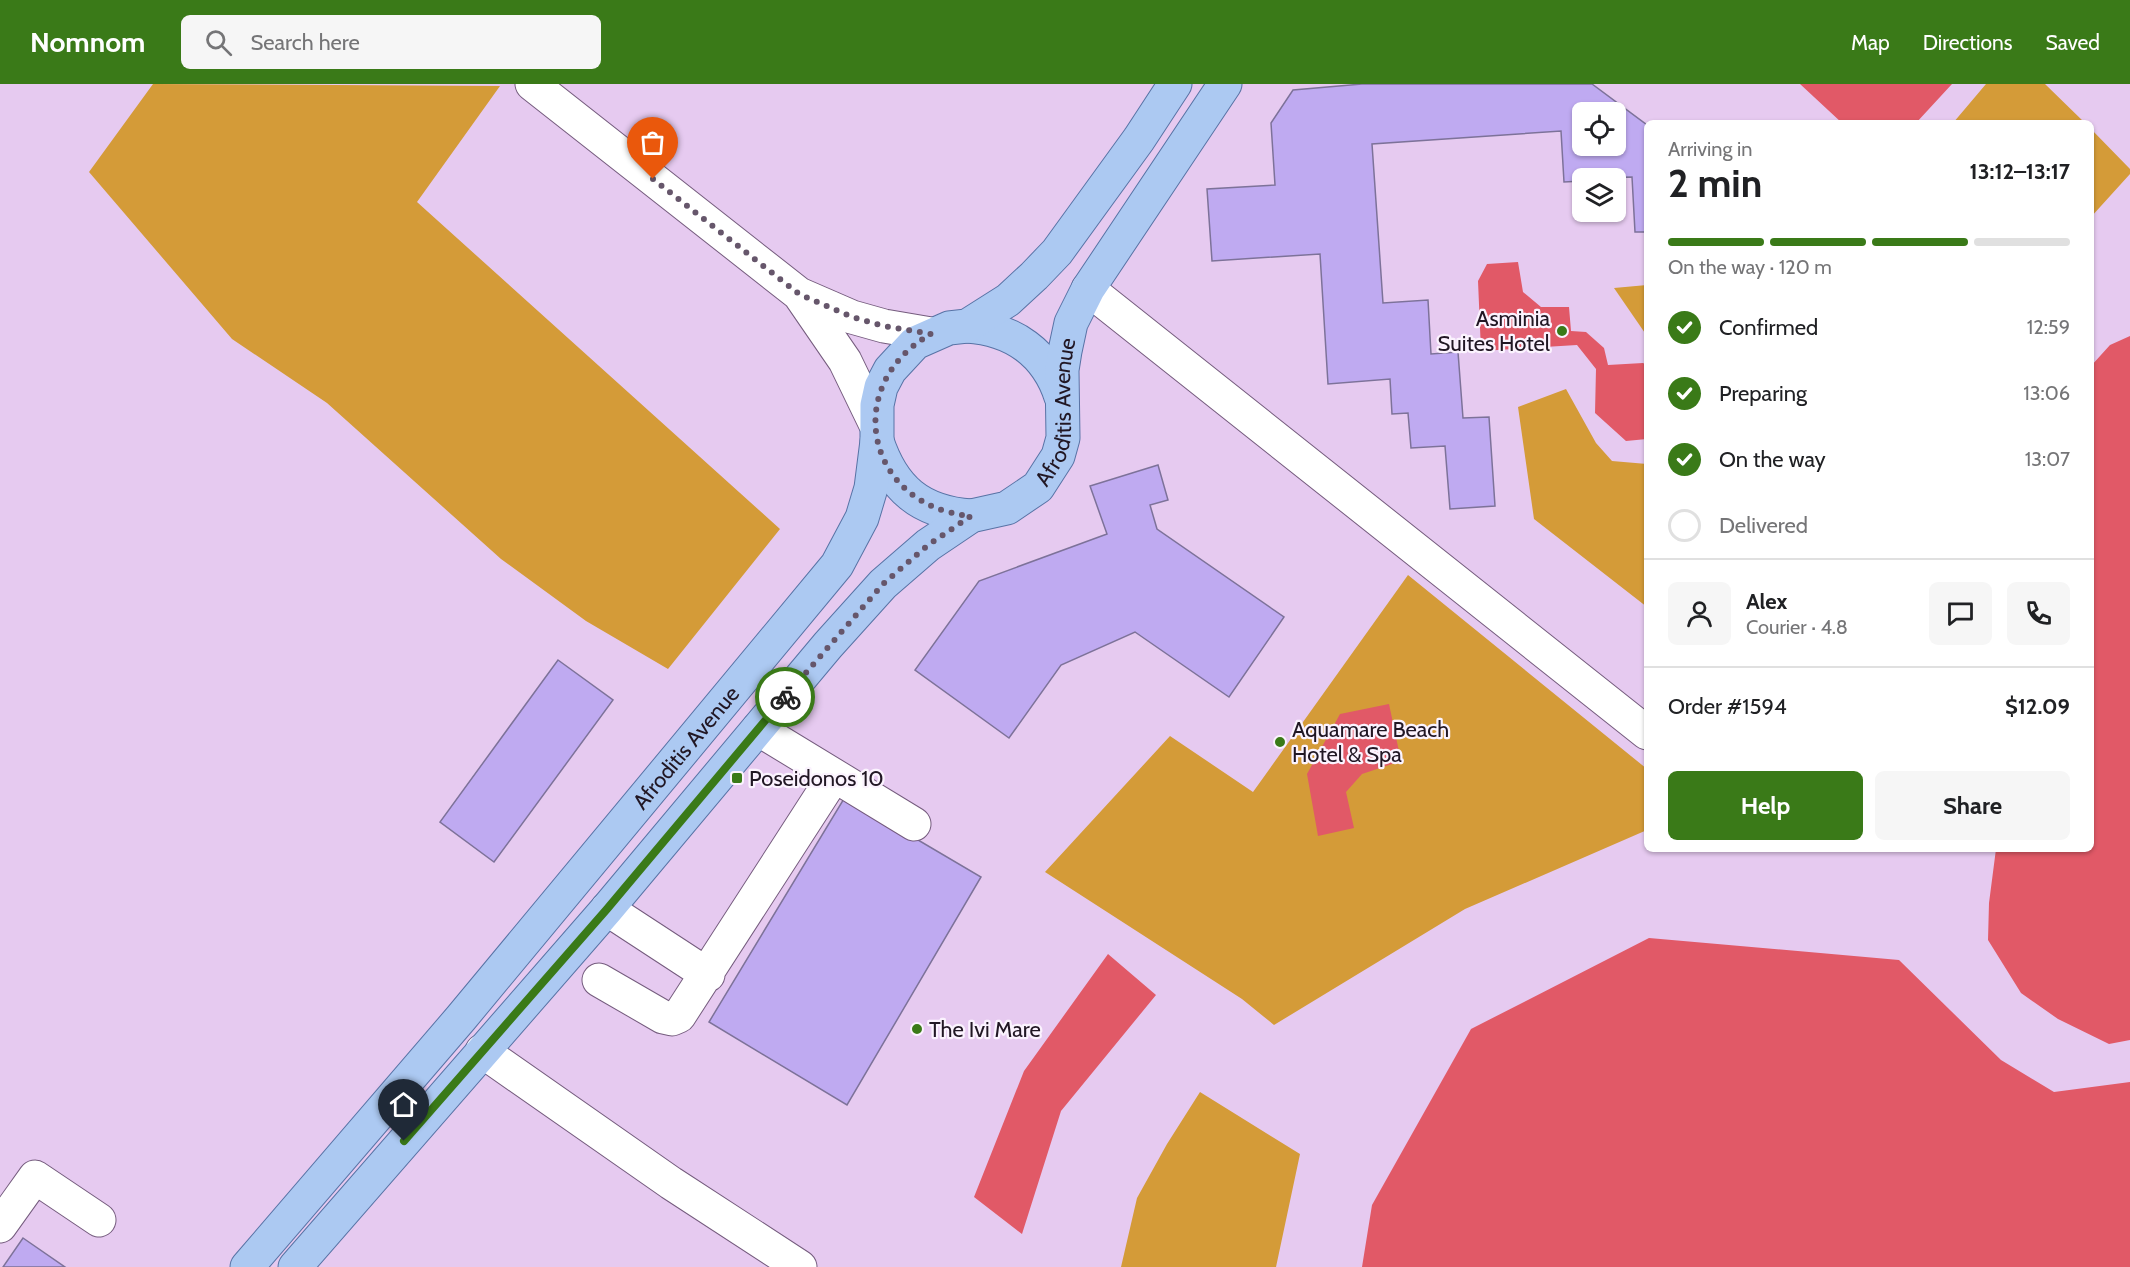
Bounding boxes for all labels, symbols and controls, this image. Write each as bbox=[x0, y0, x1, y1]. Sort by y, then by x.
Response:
search box bbox=[181, 15, 601, 69]
text: Nomnom bbox=[30, 25, 145, 59]
icon: search bbox=[202, 26, 235, 59]
text: Search here bbox=[250, 29, 360, 56]
text: Map bbox=[1851, 30, 1890, 55]
text: Directions bbox=[1923, 30, 2012, 55]
text: Saved bbox=[2045, 30, 2100, 55]
map controls bbox=[1572, 102, 1626, 222]
button: locate bbox=[1572, 102, 1626, 156]
pin bbox=[627, 117, 678, 179]
icon: bag bbox=[636, 126, 669, 159]
text: Arriving in bbox=[1668, 137, 1752, 161]
text: 13:12–13:17 bbox=[1970, 158, 2070, 185]
text: 2 min bbox=[1668, 159, 1762, 207]
button: layers bbox=[1572, 168, 1626, 222]
text: On the way · 120 m bbox=[1668, 255, 1832, 279]
place label: Asminia Suites Hotel bbox=[1437, 305, 1551, 357]
icon: check bbox=[1668, 311, 1701, 344]
text: Confirmed bbox=[1719, 314, 1818, 341]
text: 12:59 bbox=[2027, 315, 2070, 339]
marker: Asminia Suites Hotel bbox=[1555, 324, 1569, 338]
street label: Afroditis Avenue bbox=[1029, 335, 1081, 491]
icon: check bbox=[1668, 377, 1701, 410]
text: Preparing bbox=[1719, 380, 1807, 407]
text: 13:06 bbox=[2023, 381, 2070, 405]
icon: check bbox=[1668, 443, 1701, 476]
text: On the way bbox=[1719, 446, 1826, 473]
text: 13:07 bbox=[2025, 447, 2070, 471]
text: Delivered bbox=[1719, 512, 1808, 539]
button: person bbox=[1668, 582, 1731, 645]
button: chat bbox=[1929, 582, 1992, 645]
button: phone bbox=[2007, 582, 2070, 645]
text: Alex bbox=[1746, 588, 1787, 615]
text: Courier · 4.8 bbox=[1746, 615, 1848, 639]
courier bbox=[755, 667, 815, 727]
street label: Afroditis Avenue bbox=[627, 680, 745, 815]
icon: bike bbox=[769, 681, 802, 714]
text: Order #1594 bbox=[1668, 693, 1787, 720]
text: $12.09 bbox=[2005, 693, 2070, 720]
place label: Aquamare Beach Hotel & Spa bbox=[1292, 716, 1449, 768]
marker: Aquamare Beach Hotel & Spa bbox=[1273, 735, 1287, 749]
place label: Poseidonos 10 bbox=[749, 765, 884, 792]
marker: Poseidonos 10 bbox=[730, 771, 744, 785]
button: Help bbox=[1668, 771, 1863, 840]
button: Share bbox=[1875, 771, 2070, 840]
place label: The Ivi Mare bbox=[929, 1016, 1041, 1043]
marker: The Ivi Mare bbox=[910, 1022, 924, 1036]
pin bbox=[378, 1079, 429, 1141]
icon: home bbox=[387, 1088, 420, 1121]

